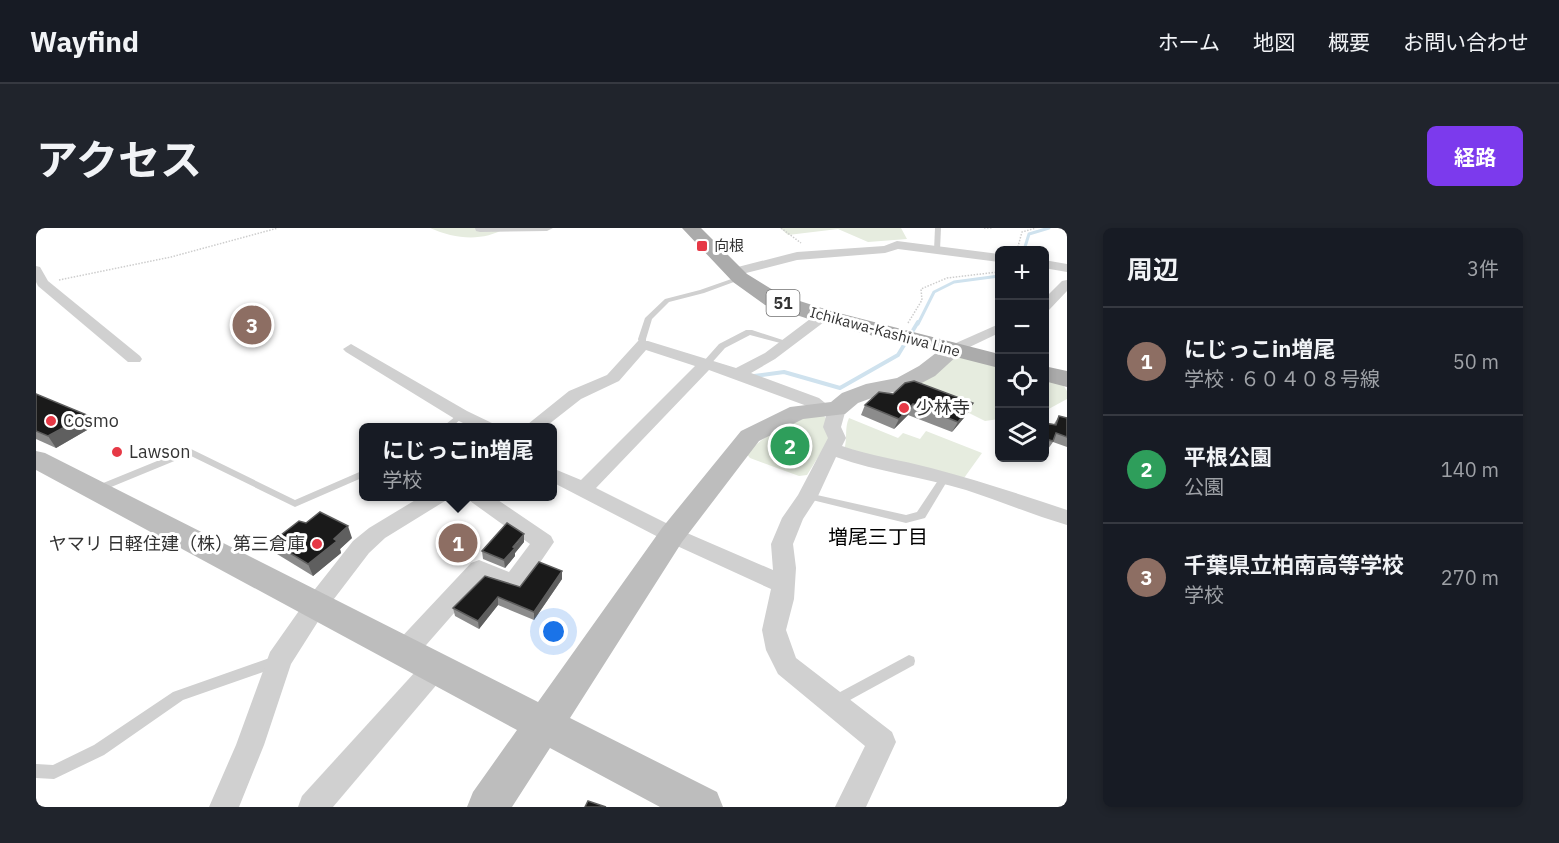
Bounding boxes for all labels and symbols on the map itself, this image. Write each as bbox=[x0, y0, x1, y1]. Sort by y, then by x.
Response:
place label: 向根 bbox=[714, 236, 744, 255]
marker: 向根 bbox=[695, 239, 709, 253]
road number: 51 bbox=[766, 290, 800, 316]
pin: 3 bbox=[232, 302, 272, 348]
street label: Ichikawa-Kashiwa Line bbox=[808, 302, 962, 361]
place label: 少林寺 bbox=[916, 396, 970, 419]
marker: 少林寺 bbox=[897, 401, 911, 415]
place label: Cosmo bbox=[63, 409, 119, 432]
marker: Cosmo bbox=[44, 414, 58, 428]
pin: 2 bbox=[770, 424, 810, 468]
place label: Lawson bbox=[129, 440, 190, 463]
marker: Lawson bbox=[110, 445, 124, 459]
pin: 1 bbox=[438, 520, 478, 566]
district label: 増尾三丁目 bbox=[828, 523, 928, 550]
place label: ヤマリ 日軽住建（株）第三倉庫 bbox=[49, 532, 305, 555]
marker: ヤマリ 日軽住建（株）第三倉庫 bbox=[310, 537, 324, 551]
your location bbox=[539, 617, 568, 646]

